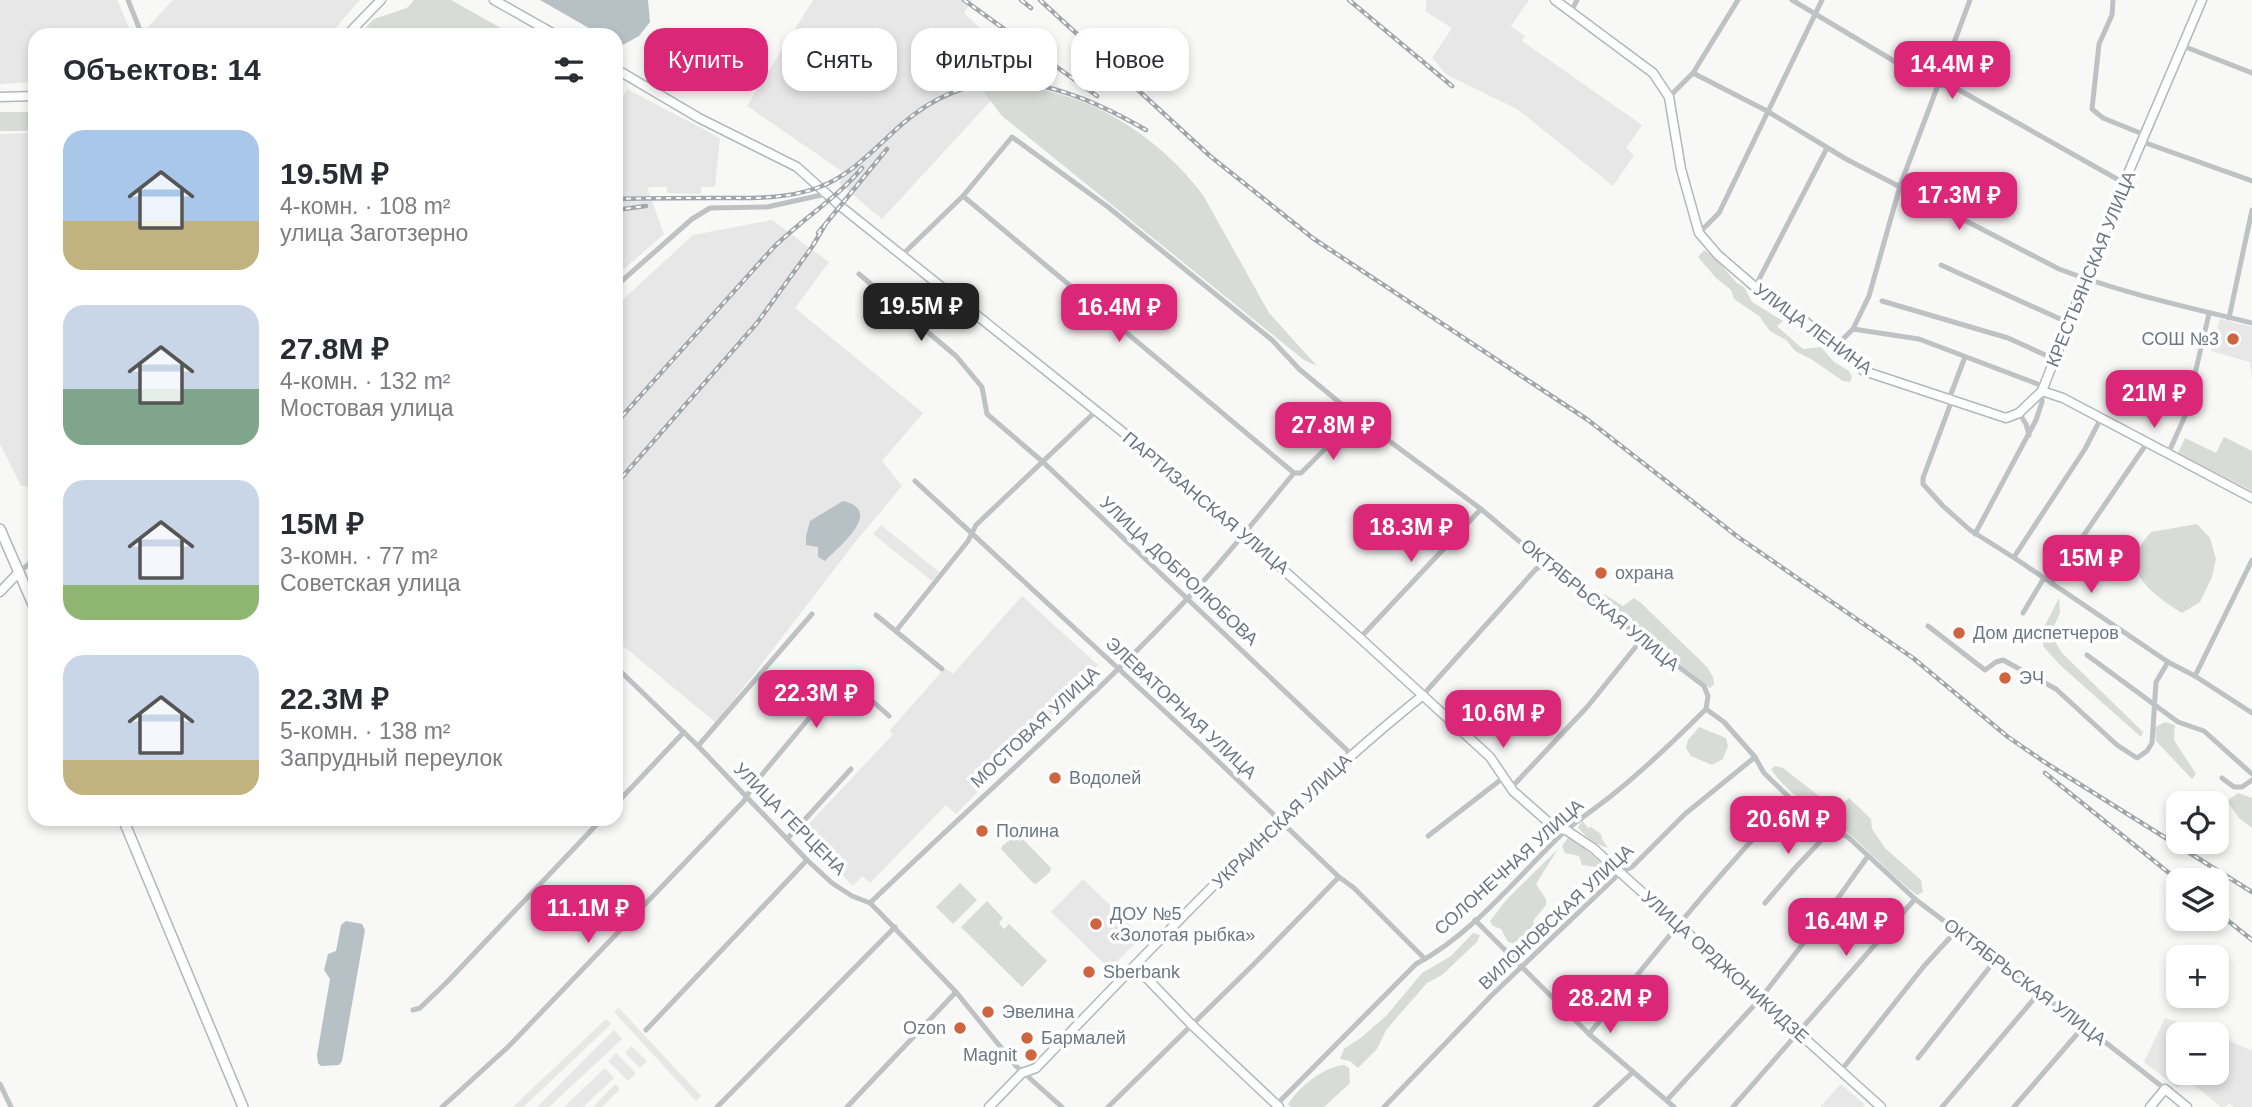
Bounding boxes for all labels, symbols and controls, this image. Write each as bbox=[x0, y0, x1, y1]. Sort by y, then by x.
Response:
chip: Купить bbox=[644, 28, 768, 91]
chip: Снять bbox=[782, 28, 897, 91]
chip: Фильтры bbox=[911, 28, 1057, 91]
chip: Новое bbox=[1071, 28, 1189, 91]
pin: 14.4M ₽ bbox=[1887, 42, 2017, 101]
icon: filters bbox=[550, 51, 588, 89]
text: 14.4M ₽ bbox=[1910, 51, 1994, 77]
text: Объектов: 14 bbox=[63, 53, 261, 86]
text: 19.5M ₽ bbox=[280, 157, 389, 190]
icon: home bbox=[119, 158, 203, 242]
street label: КРЕСТЬЯНСКАЯ УЛИЦА bbox=[2043, 168, 2139, 370]
pin: 17.3M ₽ bbox=[1894, 173, 2024, 232]
text: 17.3M ₽ bbox=[1917, 182, 2001, 208]
text: 4-комн. · 108 m² bbox=[280, 193, 451, 219]
text: улица Заготзерно bbox=[280, 220, 468, 246]
street label: УЛИЦА ЛЕНИНА bbox=[1750, 280, 1876, 378]
pin: 19.5M ₽ bbox=[856, 284, 986, 343]
pin: 16.4M ₽ bbox=[1054, 284, 1184, 344]
text: 19.5M ₽ bbox=[879, 293, 963, 319]
text: 16.4M ₽ bbox=[1077, 294, 1161, 320]
place label: СОШ №3 bbox=[2142, 329, 2219, 349]
marker: СОШ №3 bbox=[2225, 331, 2241, 347]
text: 27.8M ₽ bbox=[280, 332, 389, 365]
icon: home bbox=[119, 333, 203, 417]
text: 4-комн. · 132 m² bbox=[280, 368, 451, 394]
pin: 21M ₽ bbox=[2105, 370, 2203, 430]
text: 21M ₽ bbox=[2122, 380, 2186, 406]
text: Мостовая улица bbox=[280, 395, 454, 421]
pin: 27.8M ₽ bbox=[1268, 402, 1398, 462]
text: 27.8M ₽ bbox=[1291, 412, 1375, 438]
street label: ПАРТИЗАНСКАЯ УЛИЦА bbox=[1119, 428, 1293, 578]
street label: УЛИЦА ДОБРОЛЮБОВА bbox=[1096, 493, 1262, 649]
pin: 18.3M ₽ bbox=[1346, 504, 1476, 564]
text: 15M ₽ bbox=[280, 507, 364, 540]
icon: home bbox=[119, 508, 203, 592]
text: 18.3M ₽ bbox=[1369, 514, 1453, 540]
street label: ОКТЯБРЬСКАЯ УЛИЦА bbox=[1517, 535, 1683, 675]
pin: 15M ₽ bbox=[2042, 536, 2140, 595]
text: 3-комн. · 77 m² bbox=[280, 543, 438, 569]
text: 15M ₽ bbox=[2059, 545, 2123, 571]
place label: охрана bbox=[1615, 563, 1675, 583]
marker: охрана bbox=[1593, 565, 1609, 581]
text: Советская улица bbox=[280, 570, 461, 596]
place label: Дом диспетчеров bbox=[1973, 623, 2119, 643]
marker: Дом диспетчеров bbox=[1951, 625, 1967, 641]
street label: ЭЛЕВАТОРНАЯ УЛИЦА bbox=[1102, 633, 1260, 783]
street label: МОСТОВАЯ УЛИЦА bbox=[967, 662, 1103, 792]
place label: ЭЧ bbox=[2019, 668, 2044, 688]
pin: 22.3M ₽ bbox=[751, 670, 881, 730]
marker: ЭЧ bbox=[1997, 670, 2013, 686]
text: 22.3M ₽ bbox=[774, 680, 858, 706]
text: 22.3M ₽ bbox=[280, 682, 389, 715]
icon: home bbox=[119, 683, 203, 767]
pin: 10.6M ₽ bbox=[1438, 690, 1568, 750]
text: 10.6M ₽ bbox=[1461, 700, 1545, 726]
text: 5-комн. · 138 m² bbox=[280, 718, 451, 744]
text: Запрудный переулок bbox=[280, 745, 502, 771]
street label: УКРАИНСКАЯ УЛИЦА bbox=[1208, 750, 1356, 892]
street label: УЛИЦА ГЕРЦЕНА bbox=[730, 759, 850, 879]
place label: Водолей bbox=[1069, 768, 1141, 788]
marker: Водолей bbox=[1047, 770, 1063, 786]
map controls bbox=[2166, 791, 2229, 1085]
button: locate bbox=[2166, 791, 2229, 854]
street label: СОЛОНЕЧНАЯ УЛИЦА bbox=[1431, 795, 1587, 939]
pin: 20.6M ₽ bbox=[1723, 796, 1853, 856]
text: 20.6M ₽ bbox=[1746, 806, 1830, 832]
place label: Полина bbox=[996, 821, 1060, 841]
marker: Полина bbox=[974, 823, 990, 839]
street label: ВИЛОНОВСКАЯ УЛИЦА bbox=[1475, 840, 1637, 994]
button: layers bbox=[2166, 868, 2229, 931]
pin: 11.1M ₽ bbox=[523, 886, 653, 945]
street label: УЛИЦА ОРДЖОНИКИДЗЕ bbox=[1637, 887, 1813, 1047]
text: 11.1M ₽ bbox=[547, 895, 629, 921]
pin: 16.4M ₽ bbox=[1781, 898, 1911, 958]
place label: ДОУ №5 «Золотая рыбка» bbox=[1110, 904, 1255, 945]
text: 16.4M ₽ bbox=[1804, 908, 1888, 934]
street label: ОКТЯБРЬСКАЯ УЛИЦА bbox=[1940, 915, 2110, 1049]
marker: ДОУ №5 «Золотая рыбка» bbox=[1088, 916, 1104, 932]
button: + bbox=[2166, 945, 2229, 1008]
place label: Sberbank bbox=[1103, 962, 1181, 982]
marker: Sberbank bbox=[1081, 964, 1097, 980]
pin: 28.2M ₽ bbox=[1545, 976, 1675, 1035]
text: 28.2M ₽ bbox=[1568, 985, 1652, 1011]
place label: Эвелина bbox=[1002, 1002, 1075, 1022]
marker: Эвелина bbox=[980, 1004, 996, 1020]
place label: Ozon bbox=[903, 1018, 946, 1038]
marker: Ozon bbox=[952, 1020, 968, 1036]
button: − bbox=[2166, 1022, 2229, 1085]
place label: Бармалей bbox=[1041, 1028, 1126, 1048]
marker: Бармалей bbox=[1019, 1030, 1035, 1046]
place label: Magnit bbox=[963, 1045, 1017, 1065]
marker: Magnit bbox=[1023, 1047, 1039, 1063]

